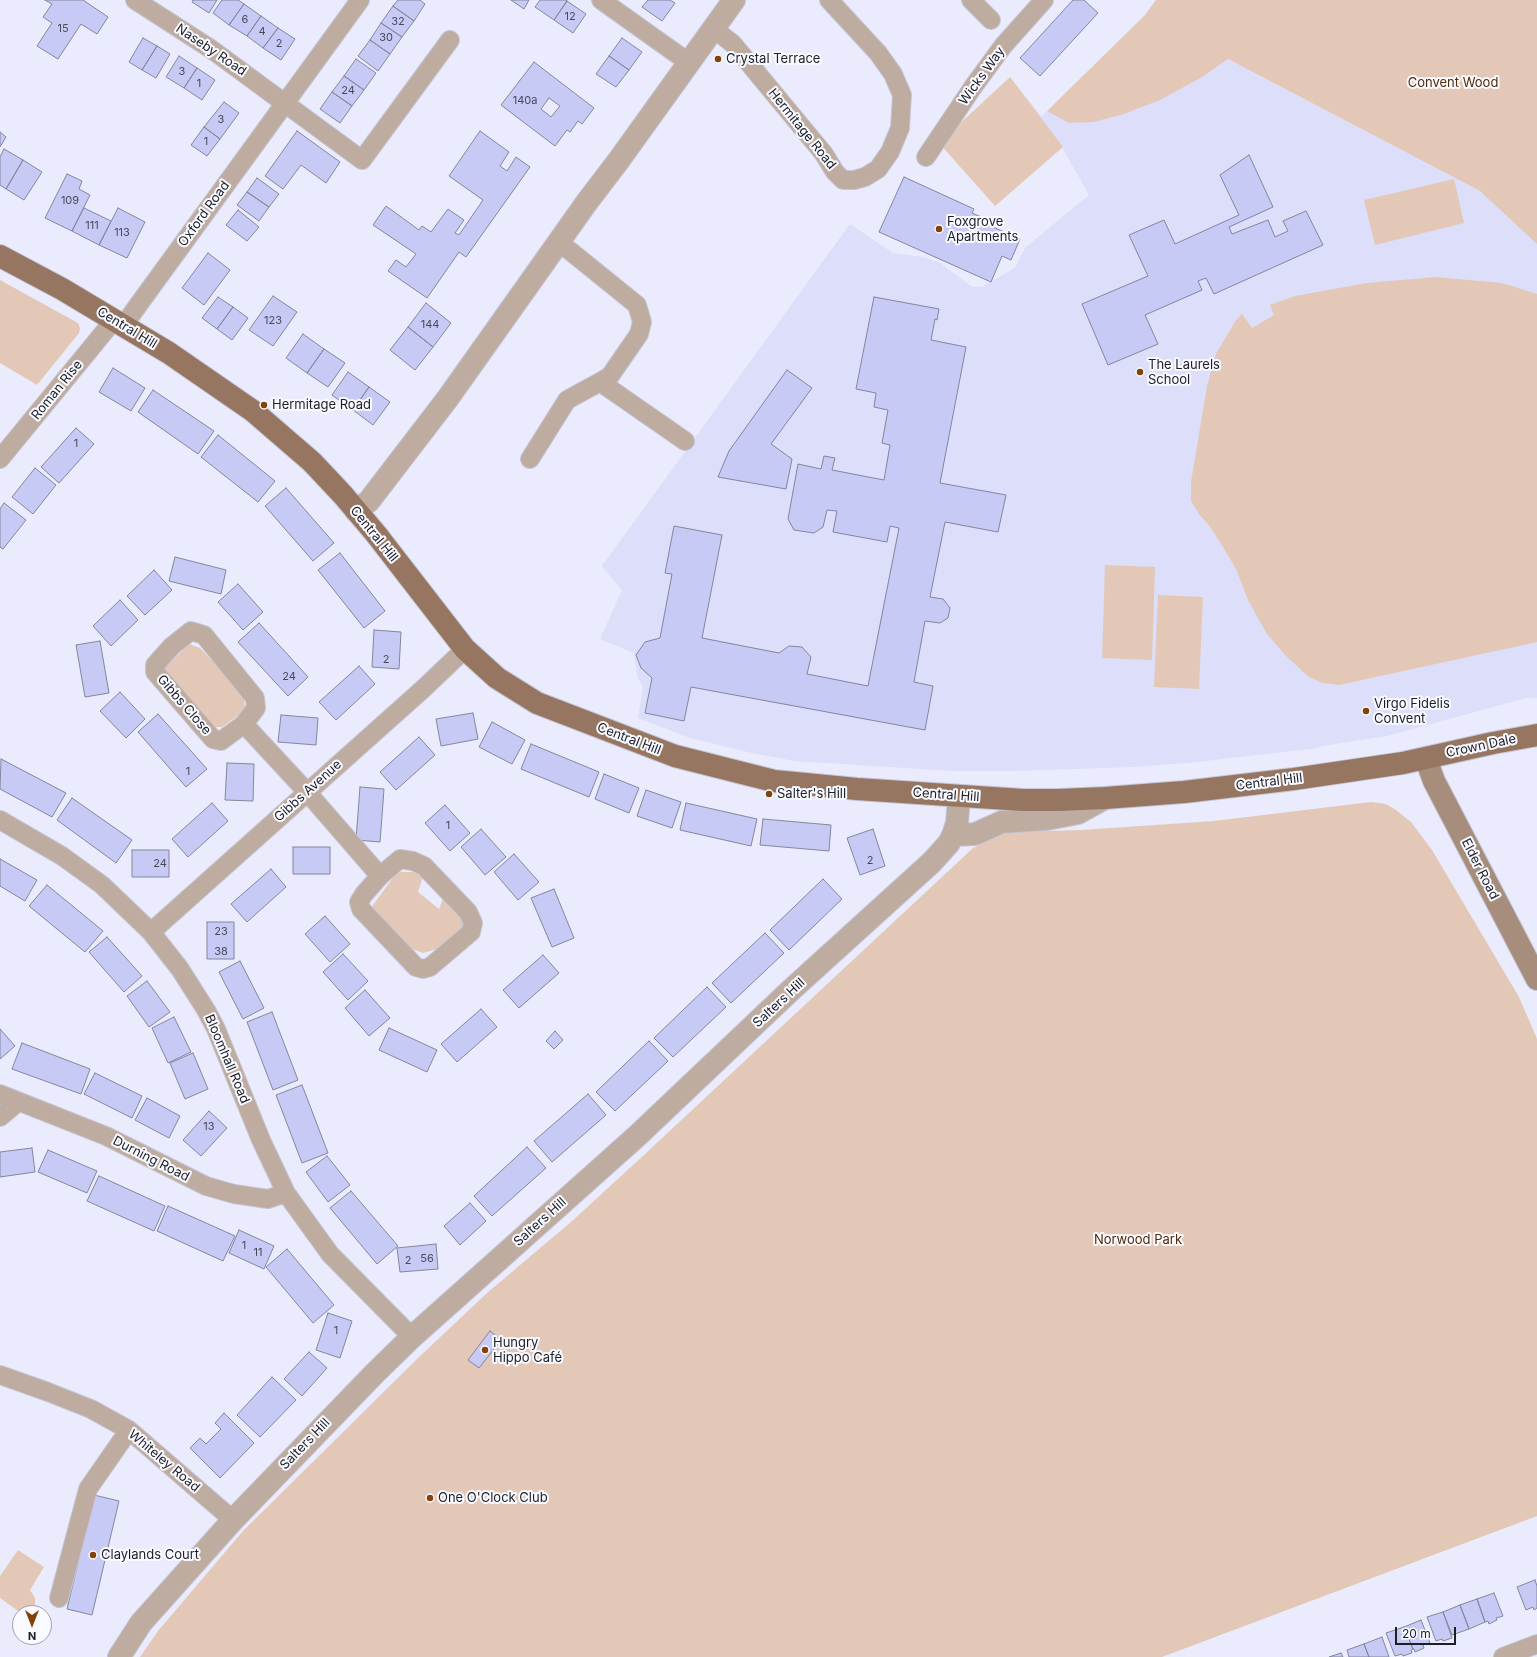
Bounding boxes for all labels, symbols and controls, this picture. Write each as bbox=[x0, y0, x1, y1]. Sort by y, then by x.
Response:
house number: 12 bbox=[564, 10, 576, 24]
house number: 6 bbox=[242, 13, 248, 27]
house number: 32 bbox=[391, 15, 405, 29]
street label: Naseby Road bbox=[173, 21, 249, 79]
house number: 15 bbox=[57, 22, 69, 36]
house number: 4 bbox=[258, 25, 266, 39]
house number: 30 bbox=[379, 31, 393, 45]
house number: 2 bbox=[276, 37, 282, 51]
street label: Wicks Way bbox=[956, 44, 1008, 108]
place label: Crystal Terrace bbox=[726, 51, 820, 67]
marker: Crystal Terrace bbox=[713, 54, 723, 64]
house number: 3 bbox=[179, 65, 185, 79]
park label: Convent Wood bbox=[1408, 75, 1498, 91]
house number: 1 bbox=[197, 77, 201, 91]
house number: 24 bbox=[341, 84, 355, 98]
street label: Hermitage Road bbox=[765, 86, 839, 172]
house number: 140a bbox=[513, 94, 537, 108]
house number: 3 bbox=[218, 113, 224, 127]
house number: 1 bbox=[204, 135, 208, 149]
street label: Oxford Road bbox=[175, 178, 233, 250]
house number: 109 bbox=[61, 194, 79, 208]
place label: Foxgrove Apartments bbox=[947, 214, 1018, 245]
house number: 111 bbox=[85, 219, 99, 233]
marker: Foxgrove Apartments bbox=[934, 224, 944, 234]
house number: 113 bbox=[114, 226, 130, 240]
street label: Central Hill bbox=[94, 304, 160, 352]
house number: 123 bbox=[264, 314, 282, 328]
house number: 144 bbox=[421, 318, 439, 332]
street label: Roman Rise bbox=[28, 357, 86, 423]
place label: The Laurels School bbox=[1148, 357, 1220, 388]
marker: The Laurels School bbox=[1135, 367, 1145, 377]
place label: Hermitage Road bbox=[272, 397, 371, 413]
marker: Hermitage Road bbox=[259, 400, 269, 410]
house number: 1 bbox=[74, 437, 78, 451]
street label: Central Hill bbox=[347, 503, 401, 565]
house number: 2 bbox=[383, 653, 389, 667]
house number: 24 bbox=[282, 670, 296, 684]
street label: Gibbs Close bbox=[154, 672, 214, 738]
place label: Virgo Fidelis Convent bbox=[1374, 696, 1450, 727]
marker: Virgo Fidelis Convent bbox=[1361, 706, 1371, 716]
street label: Central Hill bbox=[595, 720, 663, 758]
street label: Crown Dale bbox=[1445, 731, 1517, 761]
street label: Gibbs Avenue bbox=[271, 757, 345, 825]
house number: 1 bbox=[186, 765, 190, 779]
street label: Central Hill bbox=[1235, 770, 1303, 794]
street label: Central Hill bbox=[912, 785, 980, 805]
place label: Salter's Hill bbox=[777, 786, 846, 802]
marker: Salter's Hill bbox=[764, 789, 774, 799]
house number: 1 bbox=[446, 819, 450, 833]
street label: Elder Road bbox=[1458, 836, 1502, 902]
house number: 2 bbox=[867, 854, 873, 868]
house number: 24 bbox=[153, 857, 167, 871]
house number: 23 bbox=[214, 925, 228, 939]
house number: 38 bbox=[214, 945, 228, 959]
street label: Salters Hill bbox=[750, 975, 808, 1031]
street label: Bloomhall Road bbox=[201, 1012, 253, 1106]
house number: 13 bbox=[203, 1120, 215, 1134]
street label: Durning Road bbox=[110, 1133, 192, 1185]
street label: Salters Hill bbox=[511, 1194, 569, 1250]
park label: Norwood Park bbox=[1094, 1232, 1182, 1248]
house number: 1 bbox=[242, 1239, 246, 1253]
house number: 11 bbox=[254, 1246, 262, 1260]
house number: 56 bbox=[420, 1252, 434, 1266]
house number: 2 bbox=[405, 1254, 411, 1268]
house number: 1 bbox=[334, 1324, 338, 1338]
place label: Hungry Hippo Café bbox=[493, 1335, 562, 1366]
marker: Hungry Hippo Café bbox=[480, 1345, 490, 1355]
street label: Salters Hill bbox=[277, 1415, 333, 1473]
street label: Whiteley Road bbox=[125, 1427, 203, 1495]
place label: One O'Clock Club bbox=[438, 1490, 548, 1506]
marker: One O'Clock Club bbox=[425, 1493, 435, 1503]
place label: Claylands Court bbox=[101, 1547, 199, 1563]
marker: Claylands Court bbox=[88, 1550, 98, 1560]
north arrow bbox=[12, 1605, 52, 1645]
scale bar bbox=[1397, 1619, 1458, 1645]
text: 20 m bbox=[1402, 1626, 1431, 1641]
text: N bbox=[28, 1629, 36, 1643]

